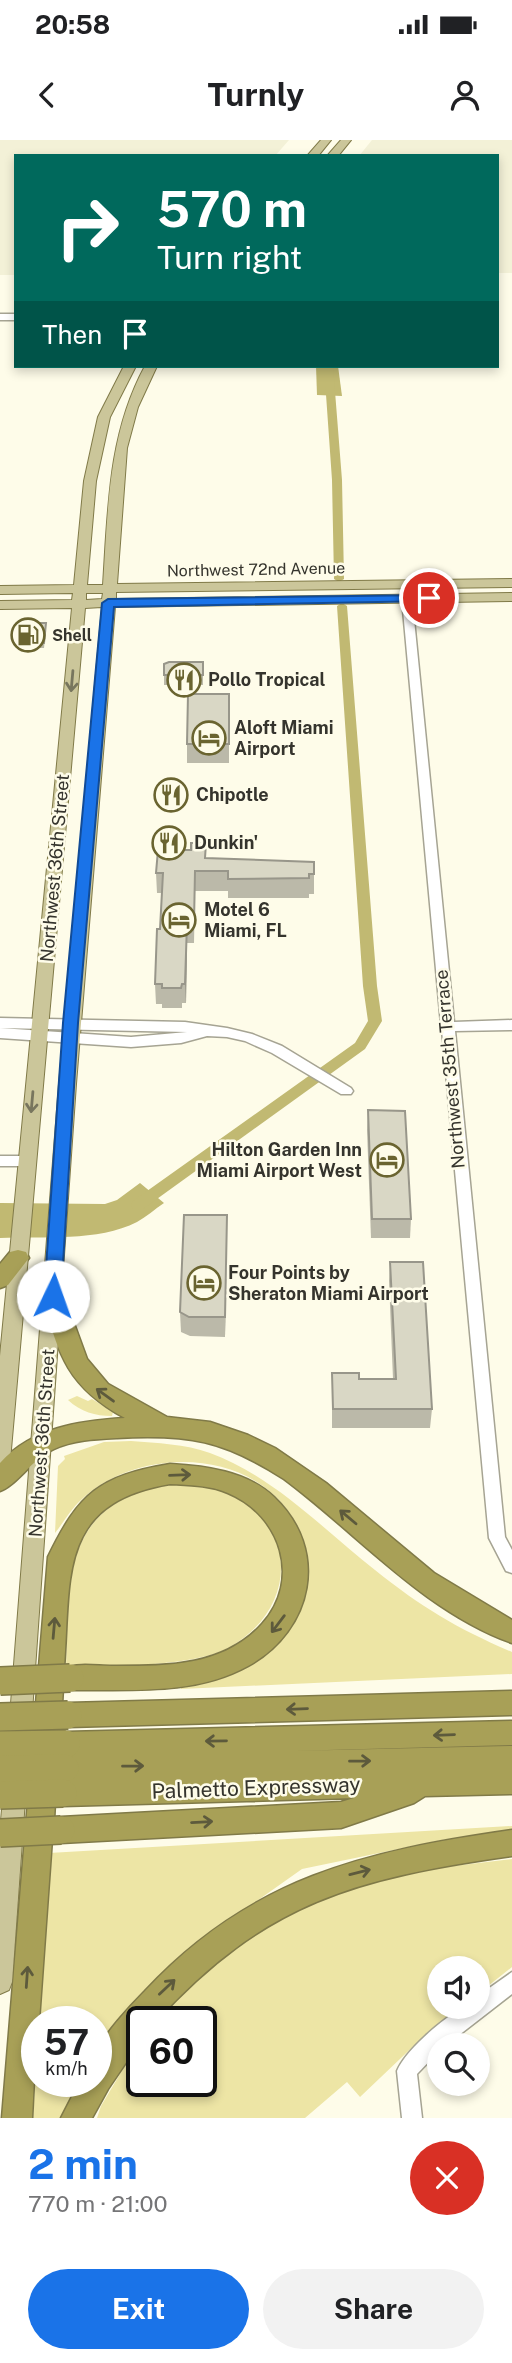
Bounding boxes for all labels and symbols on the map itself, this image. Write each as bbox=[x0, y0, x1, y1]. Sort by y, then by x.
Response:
street label: Northwest 72nd Avenue bbox=[167, 558, 345, 581]
pin bbox=[399, 568, 459, 628]
fuel station icon: Shell bbox=[9, 616, 47, 654]
place label: Shell bbox=[52, 626, 92, 645]
restaurant icon: Pollo Tropical bbox=[165, 661, 203, 699]
one-way arrow bbox=[65, 669, 78, 692]
place label: Pollo Tropical bbox=[208, 669, 325, 690]
place label: Aloft Miami Airport bbox=[234, 717, 333, 759]
hotel icon: Aloft Miami Airport bbox=[190, 719, 228, 757]
street label: Northwest 36th Street bbox=[36, 773, 73, 963]
restaurant icon: Chipotle bbox=[152, 776, 190, 814]
place label: Chipotle bbox=[196, 784, 269, 805]
restaurant icon: Dunkin' bbox=[150, 824, 188, 862]
place label: Dunkin' bbox=[194, 832, 258, 853]
place label: Motel 6 Miami, FL bbox=[204, 899, 287, 941]
hotel icon: Motel 6 Miami, FL bbox=[160, 901, 198, 939]
street label: Northwest 35th Terrace bbox=[430, 969, 469, 1169]
one-way arrow bbox=[26, 1091, 39, 1113]
place label: Hilton Garden Inn Miami Airport West bbox=[197, 1139, 362, 1181]
hotel icon: Hilton Garden Inn Miami Airport West bbox=[368, 1141, 406, 1179]
position arrow bbox=[16, 1259, 90, 1333]
place label: Four Points by Sheraton Miami Airport bbox=[228, 1262, 429, 1304]
hotel icon: Four Points by Sheraton Miami Airport bbox=[185, 1264, 223, 1302]
street label: Northwest 36th Street bbox=[24, 1348, 59, 1538]
one-way arrow bbox=[96, 1388, 115, 1403]
one-way arrow bbox=[168, 1468, 191, 1481]
one-way arrow bbox=[339, 1509, 357, 1525]
one-way arrow bbox=[270, 1614, 285, 1633]
one-way arrow bbox=[47, 1617, 60, 1639]
one-way arrow bbox=[286, 1702, 309, 1716]
one-way arrow bbox=[433, 1729, 456, 1742]
one-way arrow bbox=[205, 1734, 228, 1747]
one-way arrow bbox=[349, 1755, 372, 1768]
one-way arrow bbox=[121, 1759, 144, 1773]
street label: Palmetto Expressway bbox=[151, 1771, 361, 1804]
one-way arrow bbox=[190, 1816, 213, 1829]
one-way arrow bbox=[348, 1865, 370, 1878]
one-way arrow bbox=[21, 1966, 34, 1988]
one-way arrow bbox=[158, 1979, 176, 1995]
speed limit sign: 60 bbox=[126, 2006, 217, 2097]

